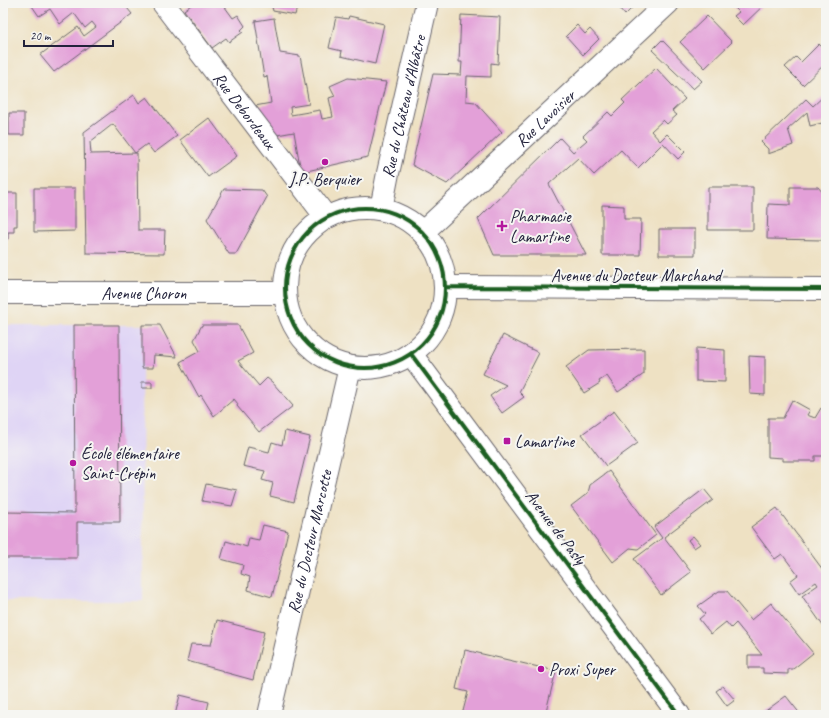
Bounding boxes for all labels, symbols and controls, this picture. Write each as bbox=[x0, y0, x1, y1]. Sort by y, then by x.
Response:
scale bar bbox=[24, 22, 113, 48]
text: 20 m bbox=[30, 28, 52, 44]
street label: Rue du Château d'Albâtre bbox=[377, 32, 431, 179]
street label: Rue Debordeaux bbox=[208, 68, 281, 154]
street label: Rue Lavoisier bbox=[511, 84, 581, 151]
marker: J.P. Berquier bbox=[320, 157, 330, 167]
place label: J.P. Berquier bbox=[288, 169, 363, 190]
place label: Pharmacie Lamartine bbox=[510, 206, 572, 247]
marker: Pharmacie Lamartine bbox=[497, 221, 507, 231]
street label: Avenue du Docteur Marchand bbox=[551, 265, 724, 286]
street label: Avenue Choron bbox=[102, 283, 187, 304]
place label: Lamartine bbox=[515, 431, 576, 452]
marker: Lamartine bbox=[502, 436, 512, 446]
place label: École élémentaire Saint-Crépin bbox=[81, 442, 180, 484]
marker: École élémentaire Saint-Crépin bbox=[68, 458, 78, 468]
street label: Rue du Docteur Marcotte bbox=[283, 467, 337, 615]
street label: Avenue de Pasly bbox=[521, 486, 591, 570]
place label: Proxi Super bbox=[549, 659, 617, 680]
marker: Proxi Super bbox=[536, 664, 546, 674]

